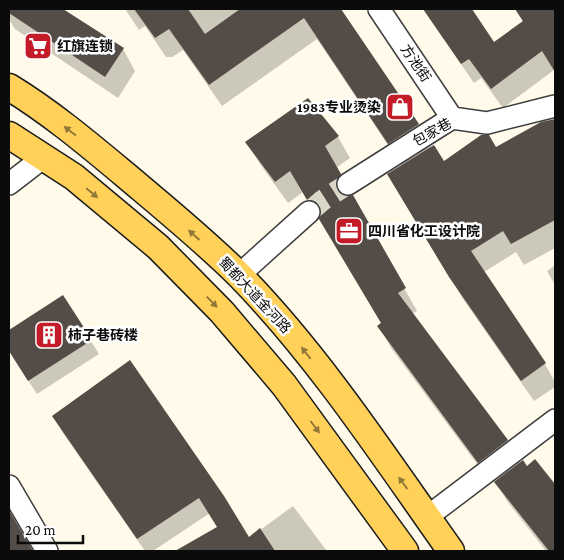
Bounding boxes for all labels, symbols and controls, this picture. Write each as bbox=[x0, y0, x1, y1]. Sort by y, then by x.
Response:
supermarket icon: 红旗连锁 bbox=[23, 31, 53, 61]
place label: 红旗连锁 bbox=[57, 38, 113, 54]
street label: 方池街 bbox=[398, 41, 434, 85]
shop icon: 1983专业烫染 bbox=[385, 92, 415, 122]
place label: 1983专业烫染 bbox=[297, 99, 381, 115]
street label: 包家巷 bbox=[410, 115, 454, 149]
one-way arrow bbox=[64, 125, 77, 136]
one-way arrow bbox=[85, 187, 98, 198]
office icon: 四川省化工设计院 bbox=[334, 216, 364, 246]
place label: 四川省化工设计院 bbox=[368, 223, 480, 239]
one-way arrow bbox=[189, 229, 201, 241]
street label: 蜀都大道金河路 bbox=[216, 254, 294, 336]
one-way arrow bbox=[206, 296, 218, 308]
building icon: 柿子巷砖楼 bbox=[34, 320, 64, 350]
place label: 柿子巷砖楼 bbox=[68, 327, 138, 343]
one-way arrow bbox=[300, 346, 311, 359]
one-way arrow bbox=[310, 420, 320, 434]
one-way arrow bbox=[397, 477, 408, 490]
scale bar bbox=[18, 512, 82, 544]
text: 20 m bbox=[25, 522, 56, 538]

